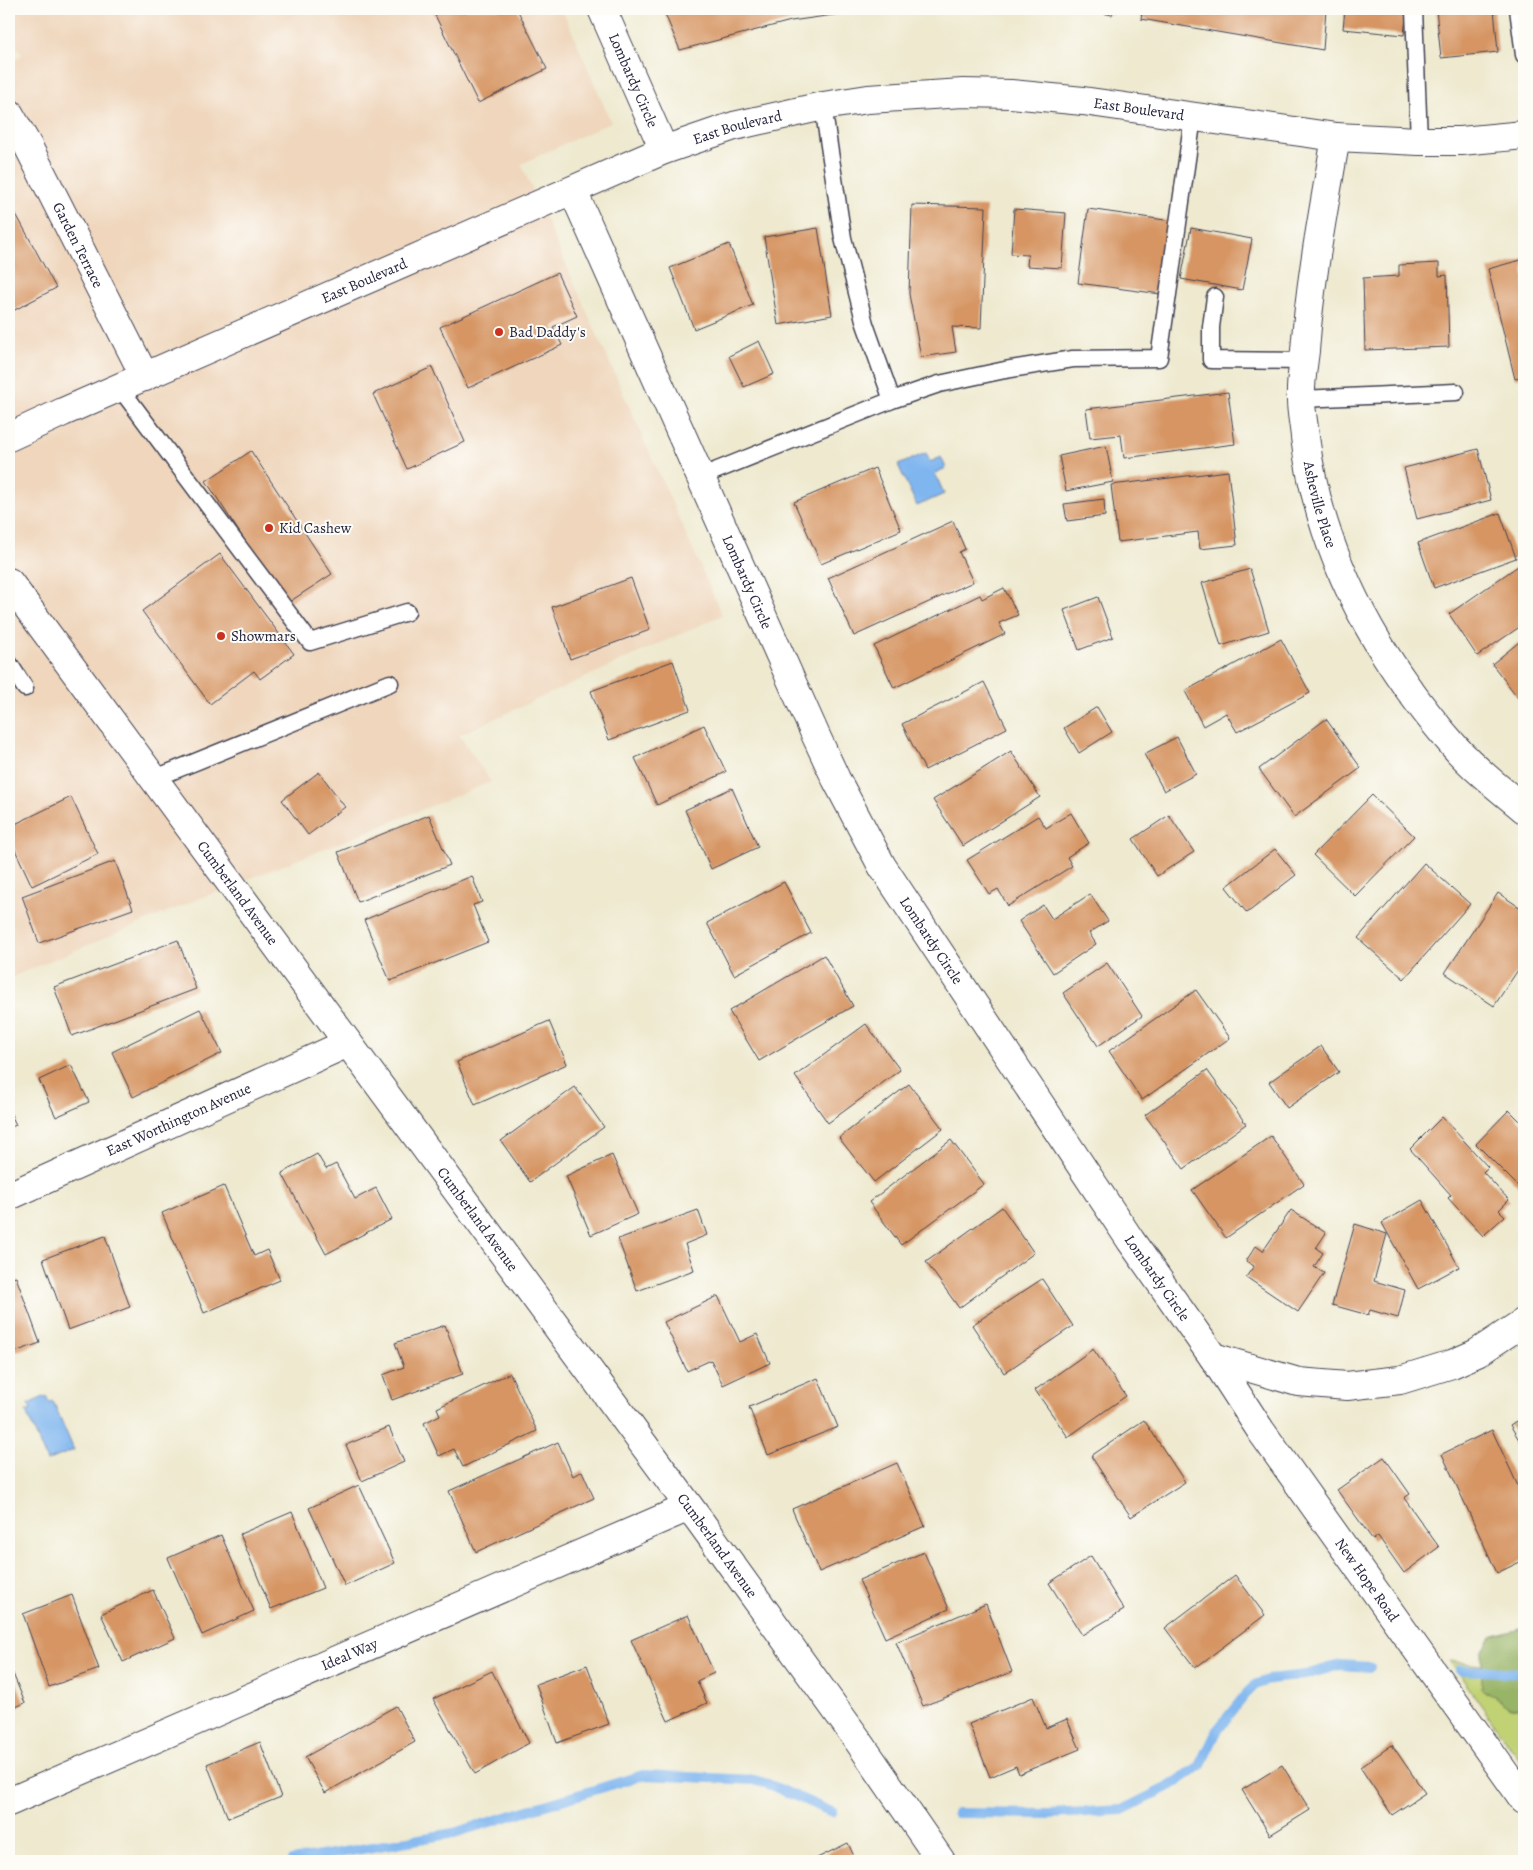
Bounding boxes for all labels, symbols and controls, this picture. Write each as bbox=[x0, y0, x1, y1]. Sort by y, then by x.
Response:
street label: Lombardy Circle bbox=[604, 30, 663, 131]
street label: East Boulevard bbox=[1092, 93, 1187, 125]
street label: East Boulevard bbox=[690, 105, 785, 149]
street label: Garden Terrace bbox=[48, 199, 108, 292]
street label: East Boulevard bbox=[318, 253, 411, 308]
place label: Bad Daddy's bbox=[509, 322, 586, 342]
marker: Bad Daddy's bbox=[493, 326, 505, 338]
street label: Asheville Place bbox=[1299, 458, 1341, 551]
place label: Kid Cashew bbox=[279, 518, 352, 538]
marker: Kid Cashew bbox=[263, 522, 275, 534]
street label: Lombardy Circle bbox=[718, 532, 777, 632]
place label: Showmars bbox=[231, 626, 296, 646]
marker: Showmars bbox=[215, 630, 227, 642]
street label: Cumberland Avenue bbox=[193, 837, 283, 949]
street label: Lombardy Circle bbox=[895, 893, 968, 988]
street label: East Worthington Avenue bbox=[103, 1078, 254, 1161]
street label: Cumberland Avenue bbox=[433, 1163, 523, 1276]
street label: Lombardy Circle bbox=[1120, 1231, 1195, 1325]
street label: Cumberland Avenue bbox=[673, 1489, 762, 1602]
street label: New Hope Road bbox=[1330, 1534, 1404, 1626]
street label: Ideal Way bbox=[318, 1633, 381, 1675]

